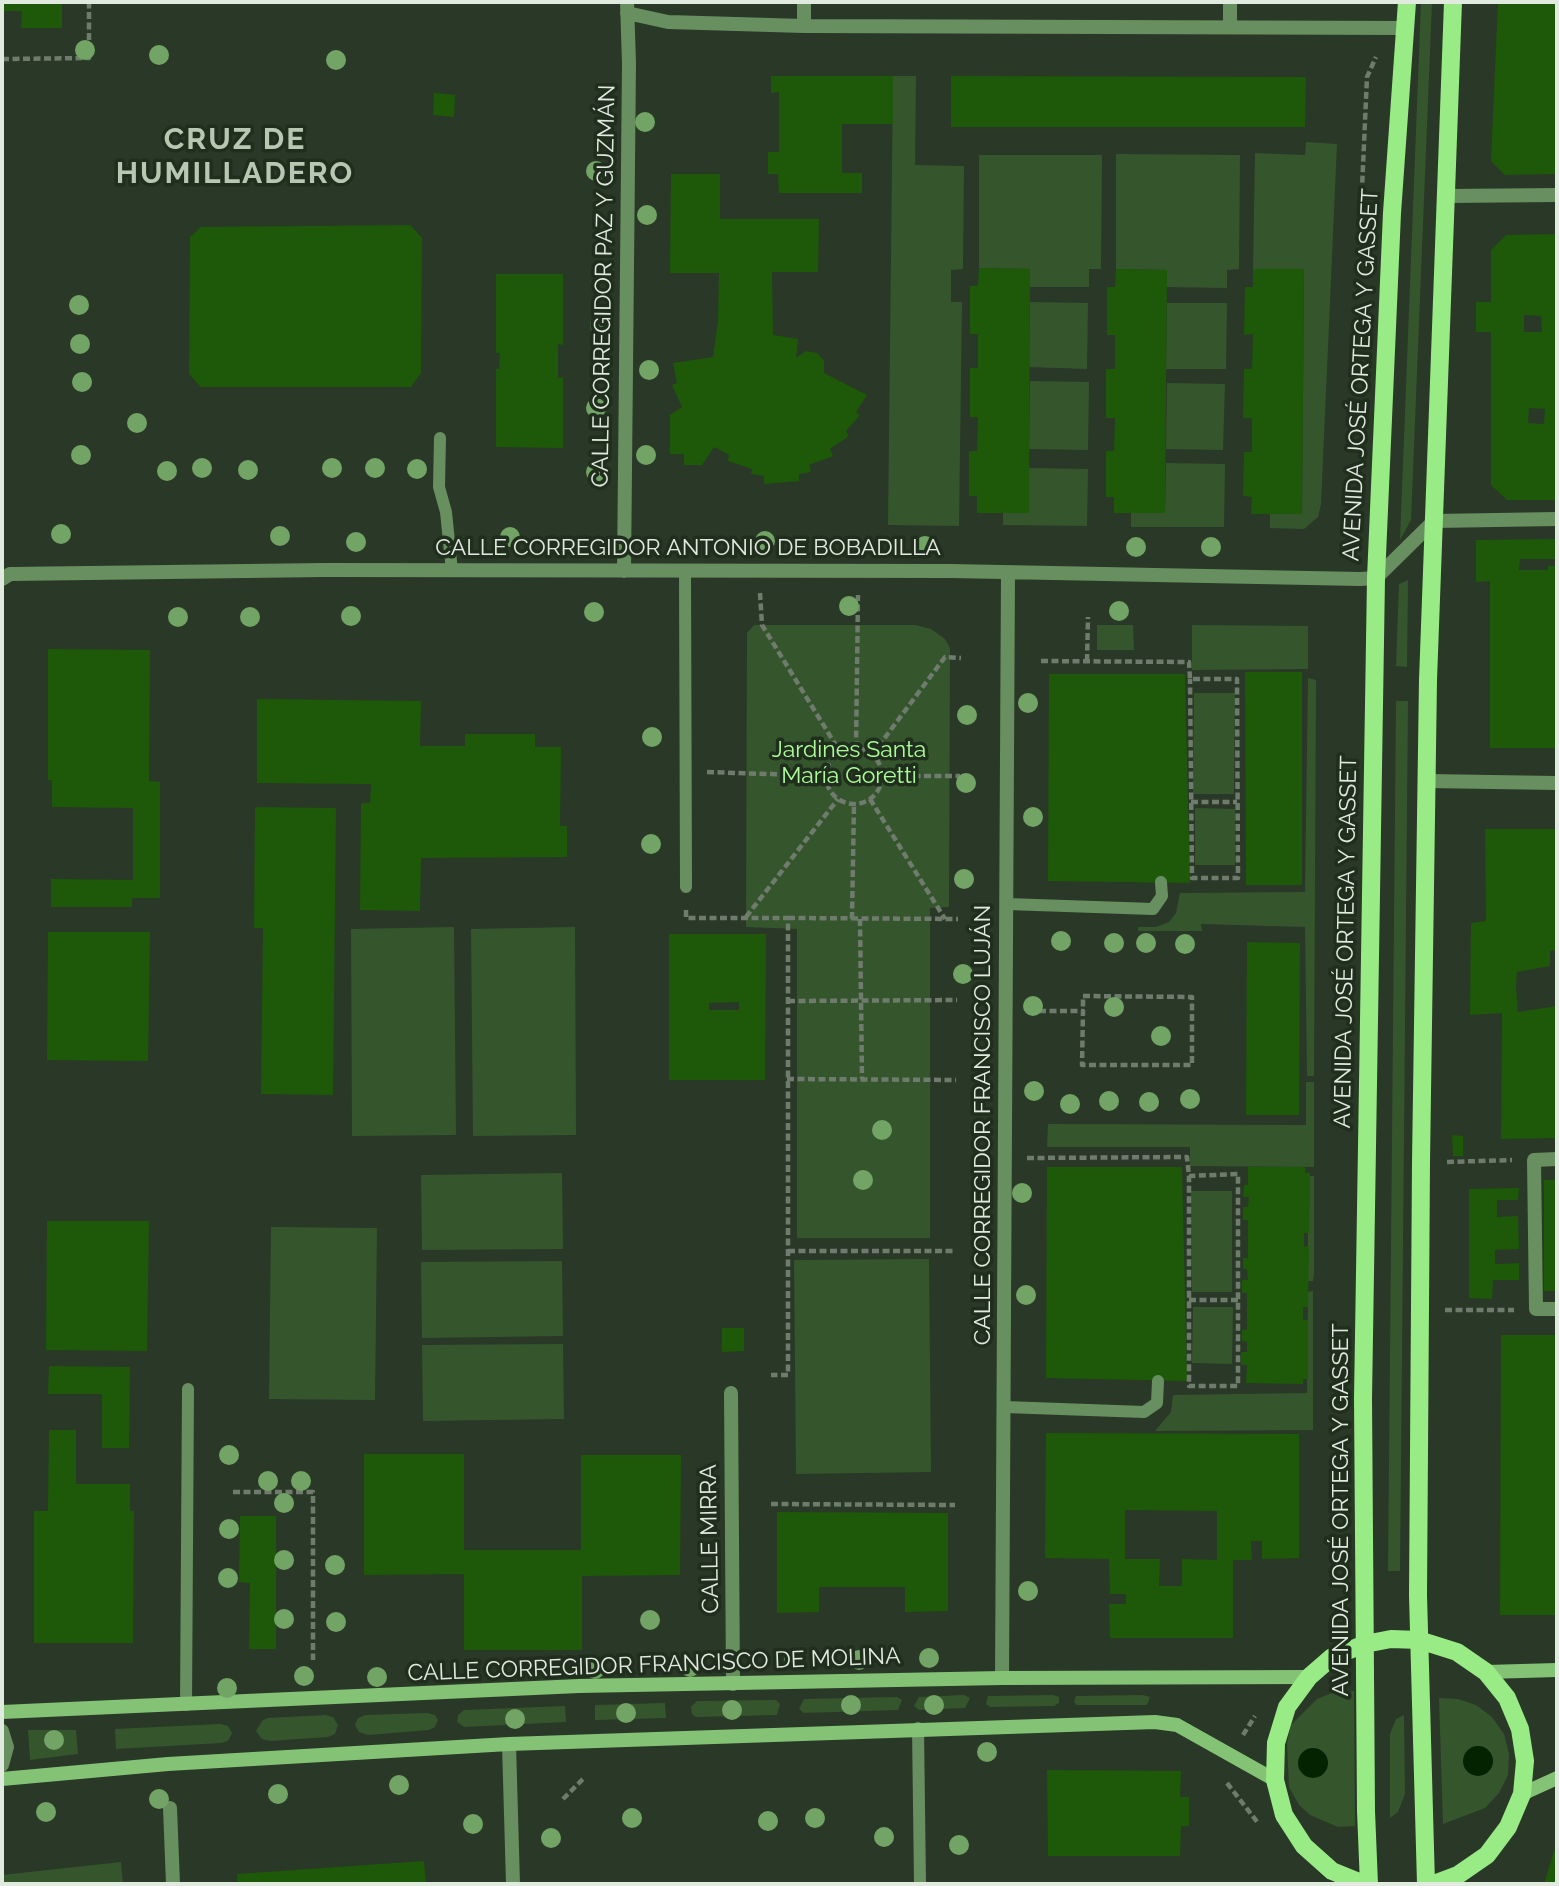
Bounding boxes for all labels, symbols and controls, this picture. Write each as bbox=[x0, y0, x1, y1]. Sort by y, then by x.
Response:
street label: CALLE CORREGIDOR PAZ Y GUZMÁN bbox=[587, 84, 621, 488]
district label: CRUZ DE HUMILLADERO bbox=[117, 122, 353, 192]
street label: AVENIDA JOSÉ ORTEGA Y GASSET bbox=[1337, 188, 1385, 562]
street label: CALLE CORREGIDOR ANTONIO DE BOBADILLA bbox=[435, 534, 941, 562]
park label: Jardines Santa María Goretti bbox=[772, 736, 926, 790]
street label: AVENIDA JOSÉ ORTEGA Y GASSET bbox=[1329, 755, 1363, 1129]
street label: CALLE CORREGIDOR FRANCISCO LUJÁN bbox=[969, 905, 997, 1345]
street label: AVENIDA JOSÉ ORTEGA Y GASSET bbox=[1327, 1323, 1355, 1697]
street label: CALLE MIRRA bbox=[695, 1464, 725, 1614]
street label: CALLE CORREGIDOR FRANCISCO DE MOLINA bbox=[407, 1643, 901, 1687]

